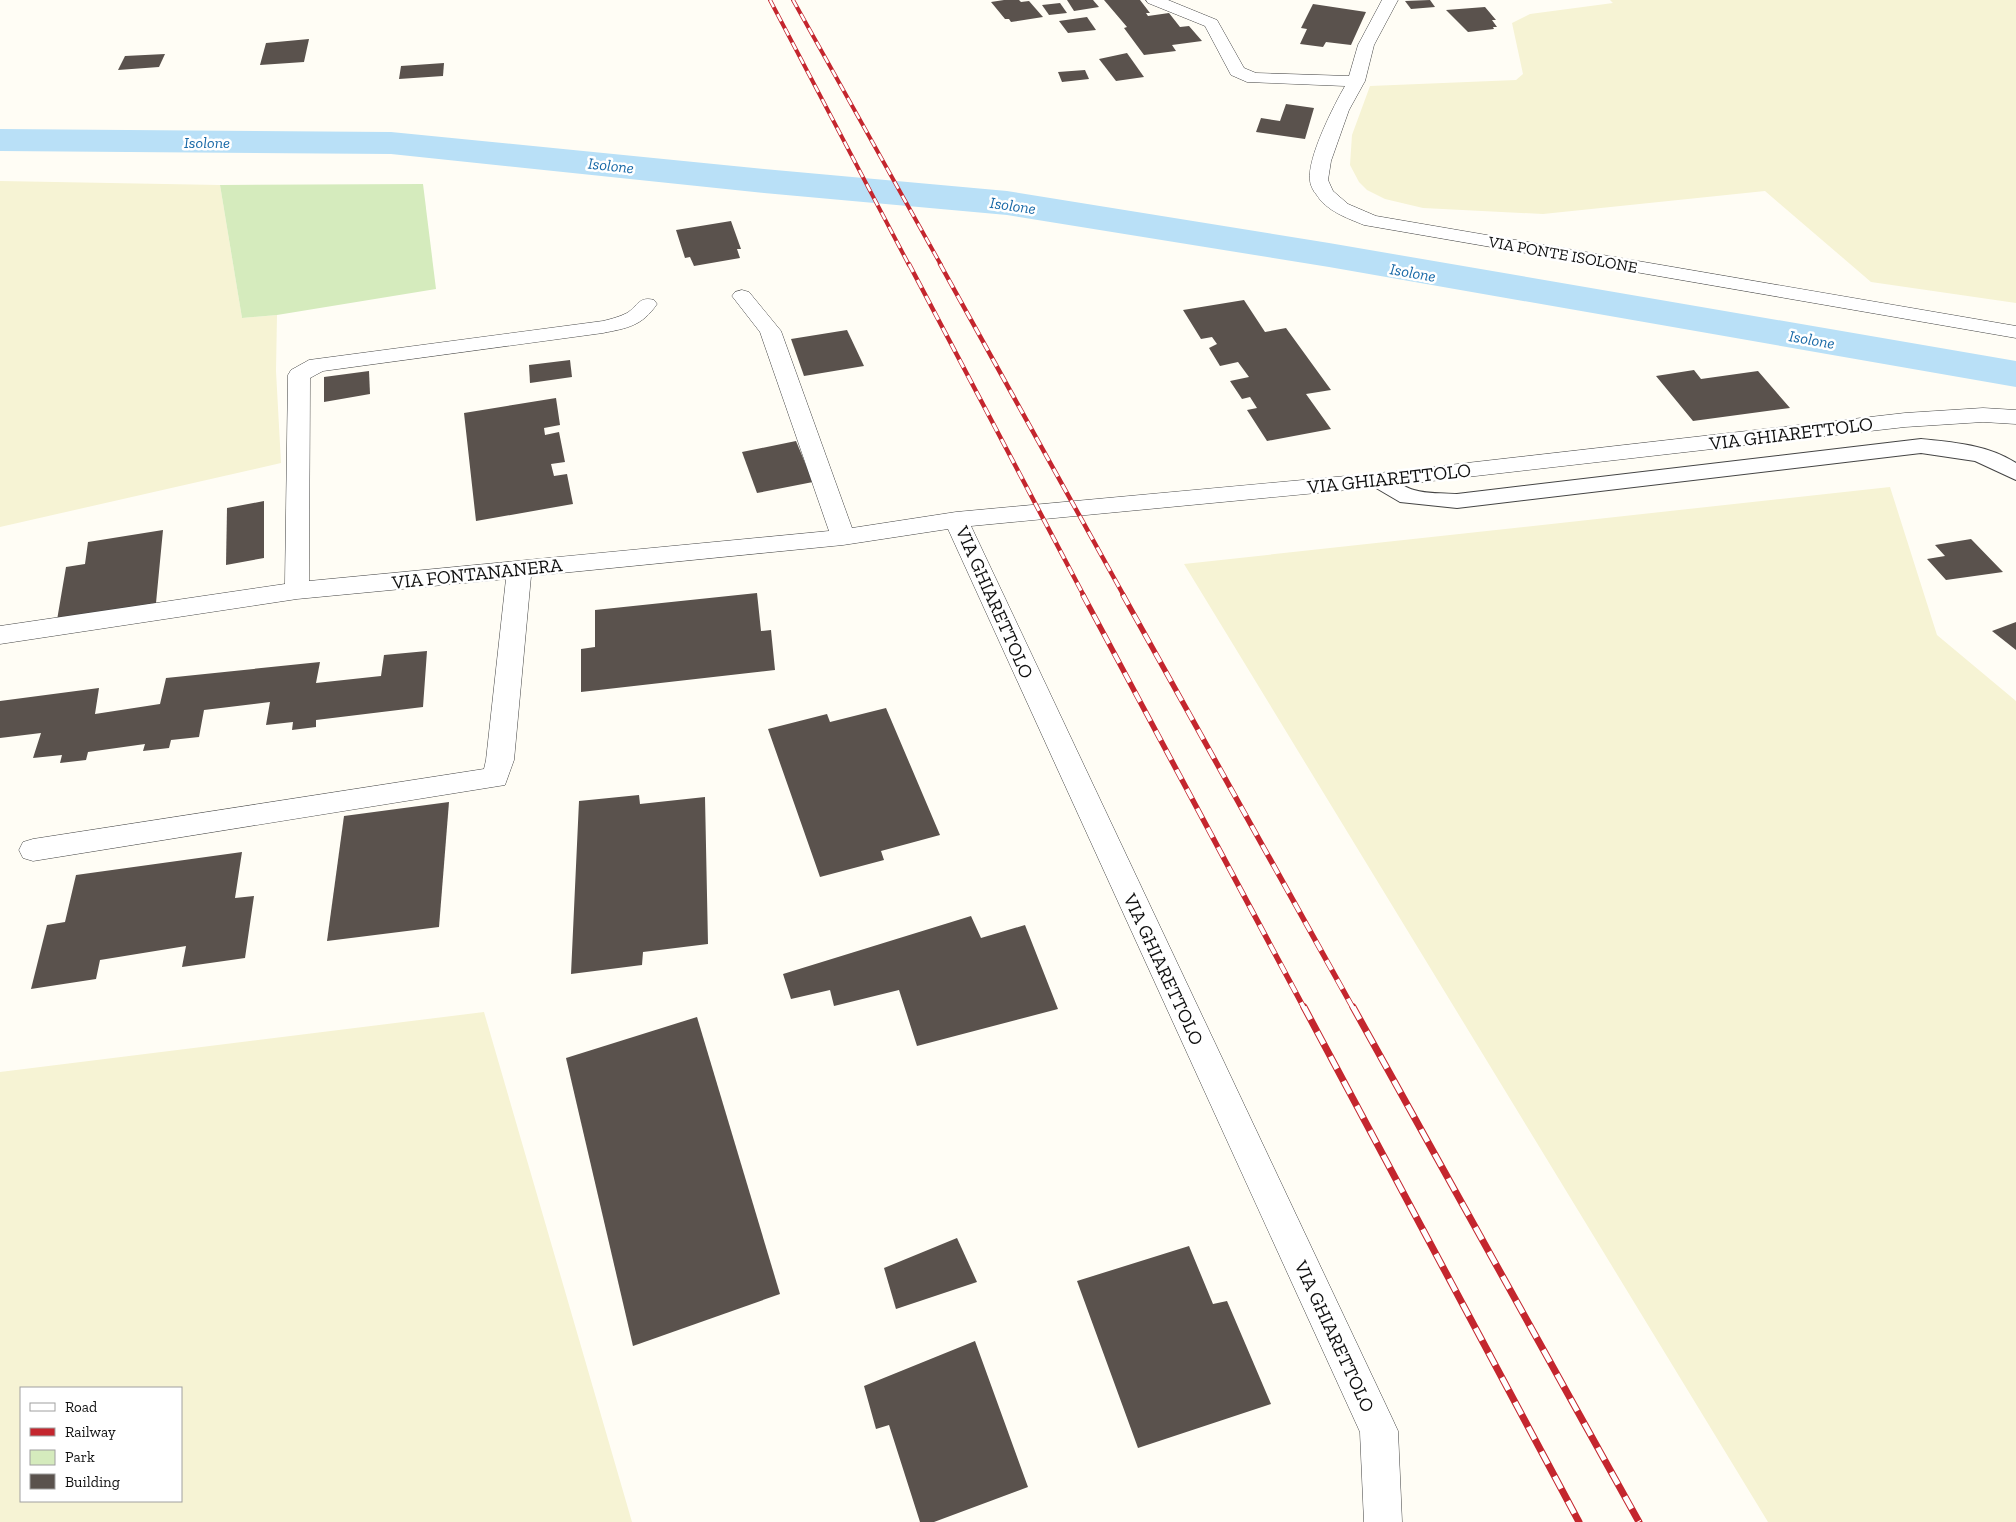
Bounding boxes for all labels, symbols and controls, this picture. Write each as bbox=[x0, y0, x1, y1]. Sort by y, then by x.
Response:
water label: Isolone bbox=[184, 133, 230, 152]
water label: Isolone bbox=[587, 154, 635, 177]
water label: Isolone bbox=[989, 193, 1037, 218]
street label: VIA PONTE ISOLONE bbox=[1486, 232, 1639, 277]
water label: Isolone bbox=[1389, 259, 1437, 286]
water label: Isolone bbox=[1788, 326, 1836, 353]
street label: VIA GHIARETTOLO bbox=[1707, 412, 1874, 455]
street label: VIA GHIARETTOLO bbox=[1305, 458, 1472, 499]
street label: VIA GHIARETTOLO bbox=[950, 521, 1039, 682]
street label: VIA FONTANANERA bbox=[390, 553, 564, 594]
street label: VIA GHIARETTOLO bbox=[1118, 889, 1209, 1049]
street label: VIA GHIARETTOLO bbox=[1289, 1256, 1380, 1416]
legend bbox=[20, 1387, 182, 1502]
text: Road bbox=[65, 1398, 98, 1416]
text: Railway bbox=[65, 1423, 116, 1441]
text: Park bbox=[65, 1448, 95, 1466]
text: Building bbox=[65, 1473, 120, 1491]

